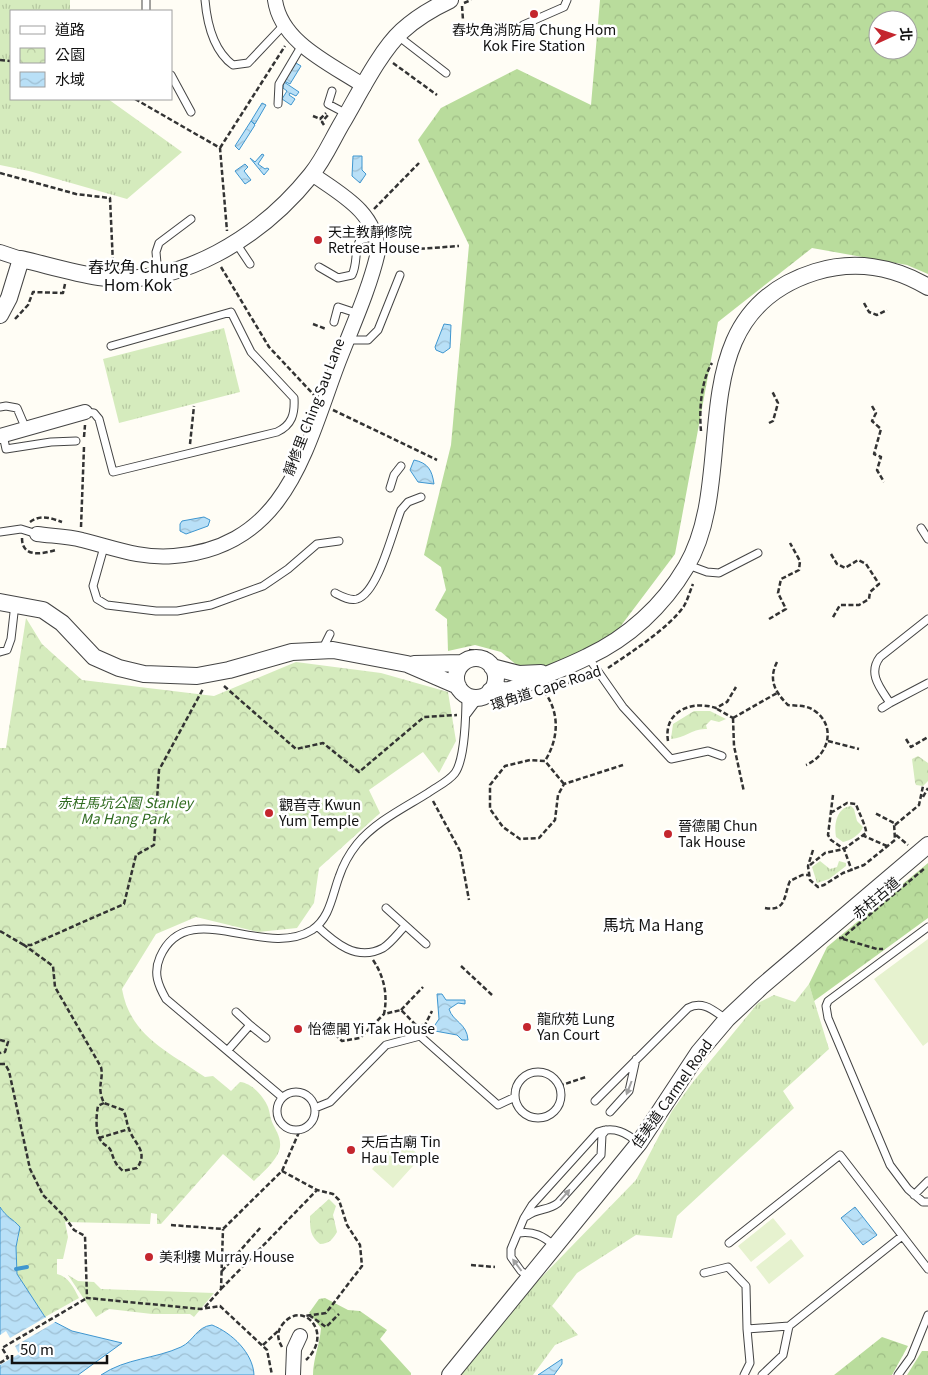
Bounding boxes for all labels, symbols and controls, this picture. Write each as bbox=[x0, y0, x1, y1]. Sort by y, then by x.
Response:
marker: 舂坎角消防局 Chung Hom Kok Fire Station bbox=[528, 8, 540, 20]
legend bbox=[10, 10, 172, 100]
north arrow bbox=[868, 10, 918, 60]
text: 道路 bbox=[55, 18, 85, 39]
place label: 舂坎角消防局 Chung Hom Kok Fire Station bbox=[452, 19, 616, 55]
text: 北 bbox=[897, 27, 917, 42]
text: 公園 bbox=[55, 43, 85, 64]
text: 水域 bbox=[55, 68, 85, 89]
place label: 天主教靜修院 Retreat House bbox=[328, 221, 420, 257]
marker: 天主教靜修院 Retreat House bbox=[312, 234, 324, 246]
district label: 舂坎角 Chung Hom Kok bbox=[88, 254, 188, 296]
street label: 靜修里 Ching Sau Lane bbox=[278, 335, 349, 478]
street label: 環角道 Cape Road bbox=[488, 660, 603, 714]
park label: 赤柱馬坑公園 Stanley Ma Hang Park bbox=[57, 792, 195, 828]
place label: 觀音寺 Kwun Yum Temple bbox=[278, 794, 361, 830]
marker: 觀音寺 Kwun Yum Temple bbox=[263, 807, 275, 819]
place label: 晉德閣 Chun Tak House bbox=[678, 815, 758, 851]
marker: 晉德閣 Chun Tak House bbox=[662, 828, 674, 840]
street label: 赤柱古道 bbox=[847, 872, 903, 923]
district label: 馬坑 Ma Hang bbox=[603, 912, 703, 936]
place label: 龍欣苑 Lung Yan Court bbox=[536, 1008, 615, 1044]
place label: 怡德閣 Yi Tak House bbox=[308, 1018, 435, 1038]
marker: 龍欣苑 Lung Yan Court bbox=[521, 1021, 533, 1033]
marker: 怡德閣 Yi Tak House bbox=[292, 1023, 304, 1035]
street label: 佳美道 Carmel Road bbox=[626, 1035, 716, 1152]
one-way arrow bbox=[625, 1081, 633, 1096]
place label: 天后古廟 Tin Hau Temple bbox=[361, 1131, 441, 1167]
marker: 天后古廟 Tin Hau Temple bbox=[345, 1144, 357, 1156]
one-way arrow bbox=[559, 1190, 571, 1202]
place label: 美利樓 Murray House bbox=[159, 1246, 294, 1266]
marker: 美利樓 Murray House bbox=[143, 1251, 155, 1263]
one-way arrow bbox=[512, 1258, 522, 1272]
scale bar bbox=[12, 1332, 108, 1364]
text: 50 m bbox=[20, 1338, 54, 1359]

